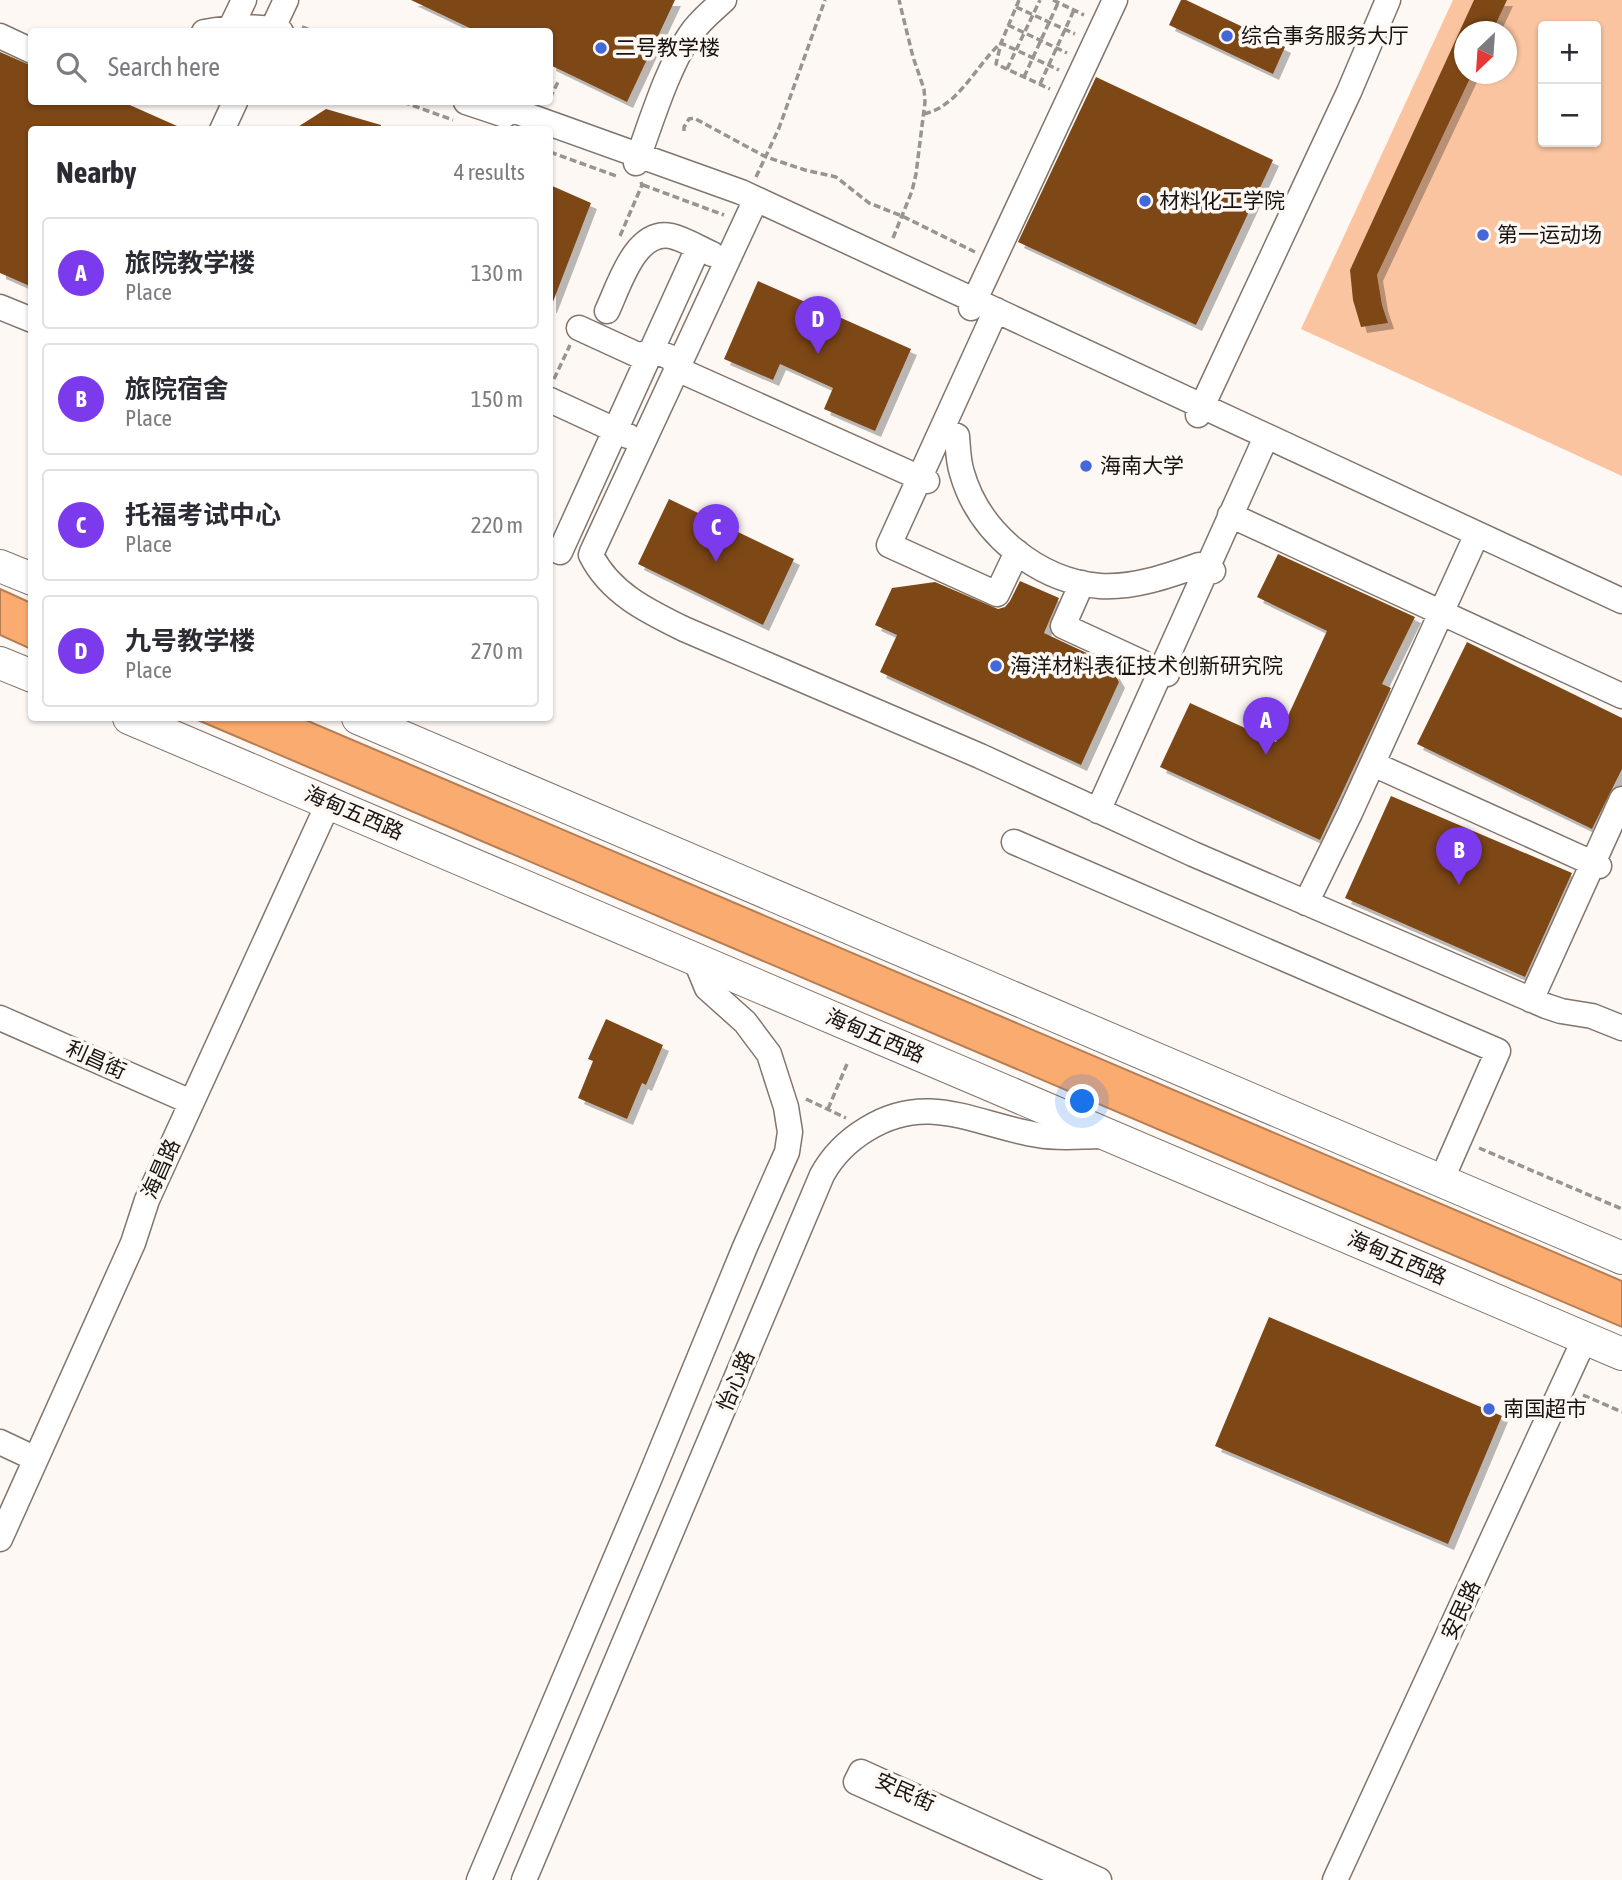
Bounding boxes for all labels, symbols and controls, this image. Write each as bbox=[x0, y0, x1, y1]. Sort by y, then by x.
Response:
north arrow bbox=[1454, 21, 1517, 84]
map controls bbox=[1538, 21, 1601, 147]
button: + bbox=[1538, 21, 1601, 84]
place label: 综合事务服务大厅 bbox=[1241, 23, 1409, 47]
search box bbox=[28, 28, 553, 105]
marker: 综合事务服务大厅 bbox=[1219, 28, 1235, 44]
place label: 二号教学楼 bbox=[615, 35, 720, 59]
marker: 二号教学楼 bbox=[593, 40, 609, 56]
icon: search bbox=[52, 48, 90, 86]
text: Search here bbox=[108, 52, 220, 82]
button: − bbox=[1538, 84, 1601, 147]
text: Nearby bbox=[56, 155, 136, 189]
text: 4 results bbox=[454, 159, 525, 185]
place label: 材料化工学院 bbox=[1159, 188, 1285, 212]
marker: 材料化工学院 bbox=[1137, 193, 1153, 209]
place label: 第一运动场 bbox=[1497, 222, 1602, 246]
marker: 第一运动场 bbox=[1475, 227, 1491, 243]
text: 旅院教学楼 bbox=[125, 248, 255, 278]
text: A bbox=[75, 260, 87, 286]
text: 130 m bbox=[471, 260, 523, 286]
text: Place bbox=[125, 279, 172, 305]
pin: D bbox=[795, 296, 841, 354]
text: 旅院宿舍 bbox=[125, 374, 229, 404]
text: B bbox=[76, 386, 86, 412]
text: 150 m bbox=[471, 386, 523, 412]
text: Place bbox=[125, 405, 172, 431]
place label: 海南大学 bbox=[1100, 453, 1184, 477]
marker: 海南大学 bbox=[1078, 458, 1094, 474]
text: 托福考试中心 bbox=[125, 500, 281, 530]
pin: C bbox=[693, 504, 739, 562]
text: C bbox=[76, 512, 86, 538]
text: 220 m bbox=[471, 512, 523, 538]
text: Place bbox=[125, 531, 172, 557]
text: 九号教学楼 bbox=[125, 626, 255, 656]
text: D bbox=[75, 638, 87, 664]
text: 270 m bbox=[471, 638, 523, 664]
place label: 海洋材料表征技术创新研究院 bbox=[1010, 653, 1283, 677]
text: Place bbox=[125, 657, 172, 683]
marker: 海洋材料表征技术创新研究院 bbox=[988, 658, 1004, 674]
pin: A bbox=[1243, 697, 1289, 755]
street label: 海甸五西路 bbox=[301, 781, 407, 844]
pin: B bbox=[1436, 827, 1482, 885]
street label: 海甸五西路 bbox=[822, 1004, 928, 1067]
street label: 利昌街 bbox=[63, 1035, 130, 1083]
your location bbox=[1065, 1084, 1099, 1118]
street label: 海昌路 bbox=[136, 1135, 184, 1202]
street label: 海甸五西路 bbox=[1344, 1226, 1450, 1289]
street label: 怡心路 bbox=[712, 1347, 758, 1414]
place label: 南国超市 bbox=[1503, 1396, 1587, 1420]
marker: 南国超市 bbox=[1481, 1401, 1497, 1417]
street label: 安民路 bbox=[1436, 1576, 1484, 1643]
street label: 安民街 bbox=[872, 1767, 939, 1815]

